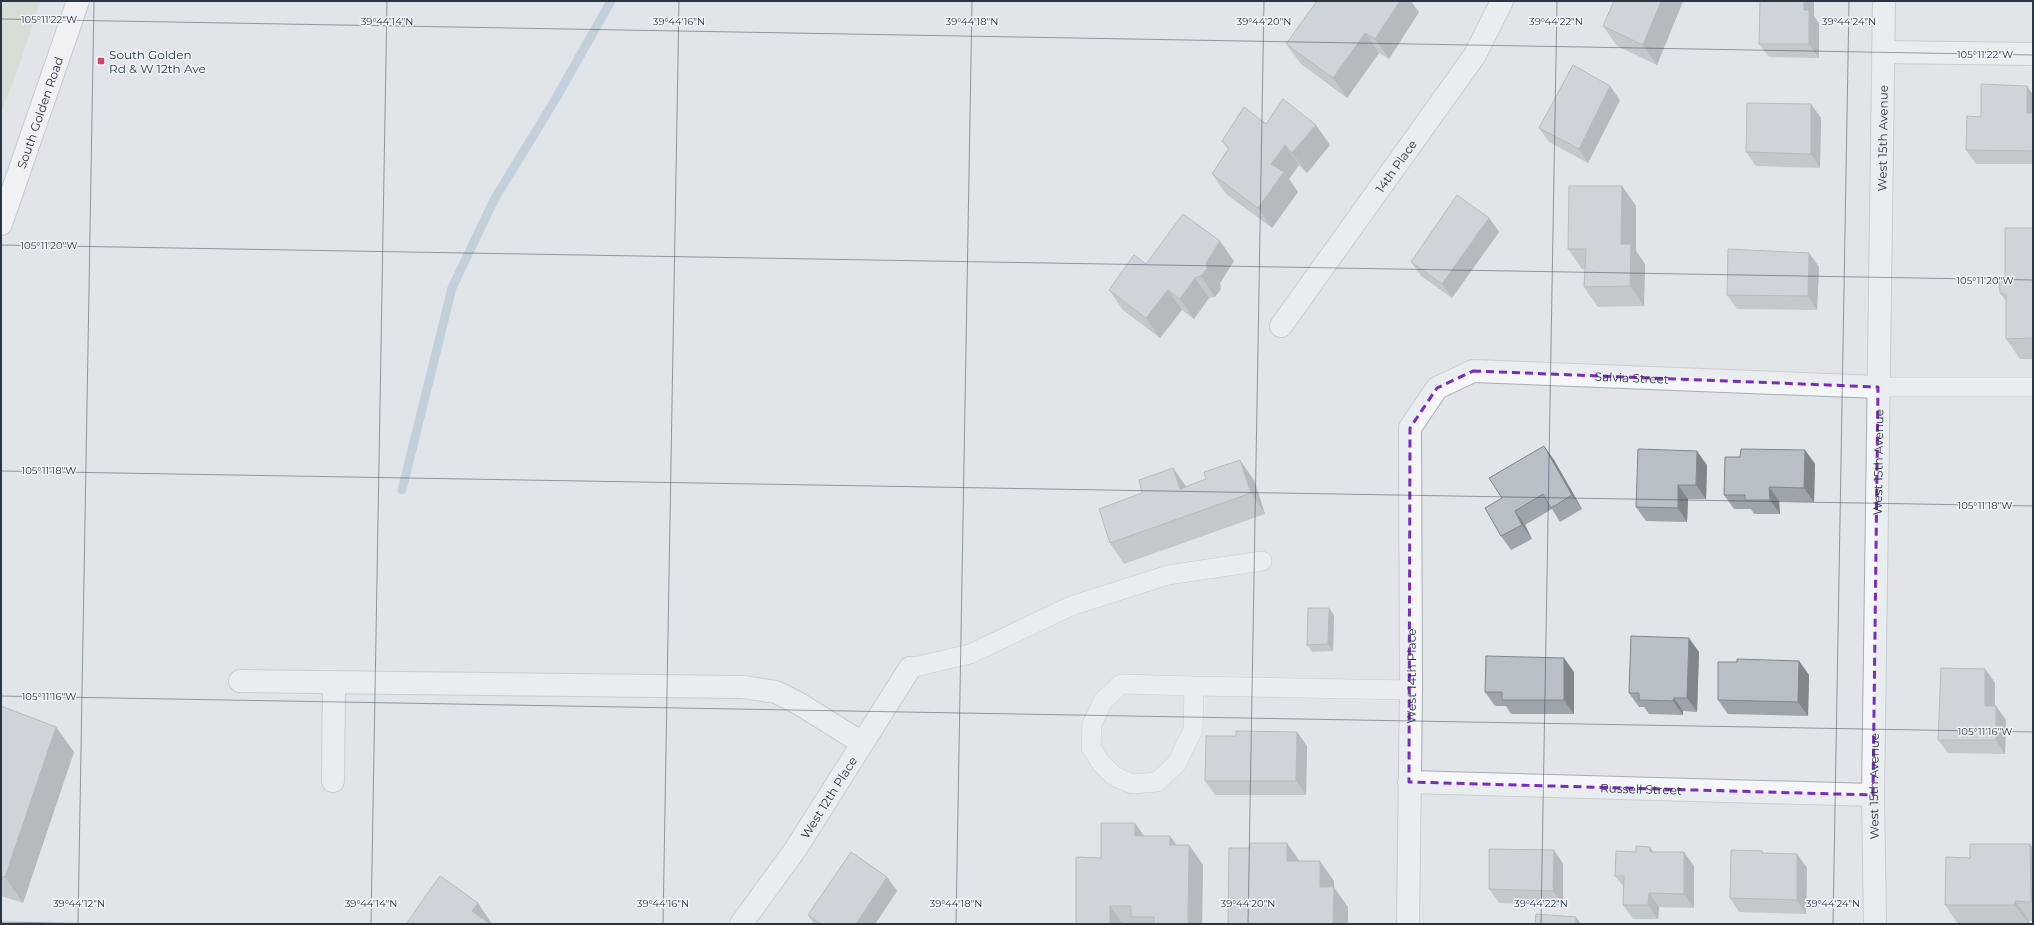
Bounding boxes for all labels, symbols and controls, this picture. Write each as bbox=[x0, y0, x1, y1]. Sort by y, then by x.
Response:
text: 105°11'22"W bbox=[21, 13, 77, 26]
text: 39°44'14"N bbox=[361, 15, 413, 28]
text: 39°44'16"N bbox=[653, 15, 705, 28]
text: 39°44'18"N bbox=[946, 15, 998, 28]
text: 39°44'20"N bbox=[1237, 15, 1291, 28]
text: 39°44'22"N bbox=[1529, 15, 1583, 28]
text: 39°44'24"N bbox=[1822, 15, 1876, 28]
place label: South Golden Rd & W 12th Ave bbox=[109, 47, 206, 76]
text: 105°11'22"W bbox=[1957, 48, 2013, 61]
street label: South Golden Road bbox=[13, 55, 66, 170]
marker: South Golden Rd & W 12th Ave bbox=[96, 56, 106, 66]
street label: West 15th Avenue bbox=[1874, 85, 1890, 191]
street label: 14th Place bbox=[1372, 137, 1420, 195]
text: 105°11'20"W bbox=[20, 239, 78, 252]
text: 105°11'20"W bbox=[1956, 274, 2014, 287]
street label: Salvia Street bbox=[1595, 368, 1669, 386]
street label: West 15th Avenue bbox=[1869, 409, 1886, 515]
text: 105°11'18"W bbox=[22, 464, 76, 477]
text: 105°11'18"W bbox=[1958, 499, 2012, 512]
street label: West 14th Place bbox=[1403, 628, 1419, 724]
text: 105°11'16"W bbox=[22, 690, 76, 703]
text: 105°11'16"W bbox=[1958, 725, 2012, 738]
street label: West 15th Avenue bbox=[1865, 733, 1881, 839]
street label: West 12th Place bbox=[797, 754, 860, 841]
street label: Russell Street bbox=[1600, 780, 1682, 797]
text: 39°44'12"N bbox=[53, 897, 105, 910]
text: 39°44'14"N bbox=[345, 897, 397, 910]
text: 39°44'16"N bbox=[637, 897, 689, 910]
text: 39°44'18"N bbox=[930, 897, 982, 910]
text: 39°44'20"N bbox=[1221, 897, 1275, 910]
text: 39°44'22"N bbox=[1514, 897, 1568, 910]
text: 39°44'24"N bbox=[1806, 897, 1860, 910]

